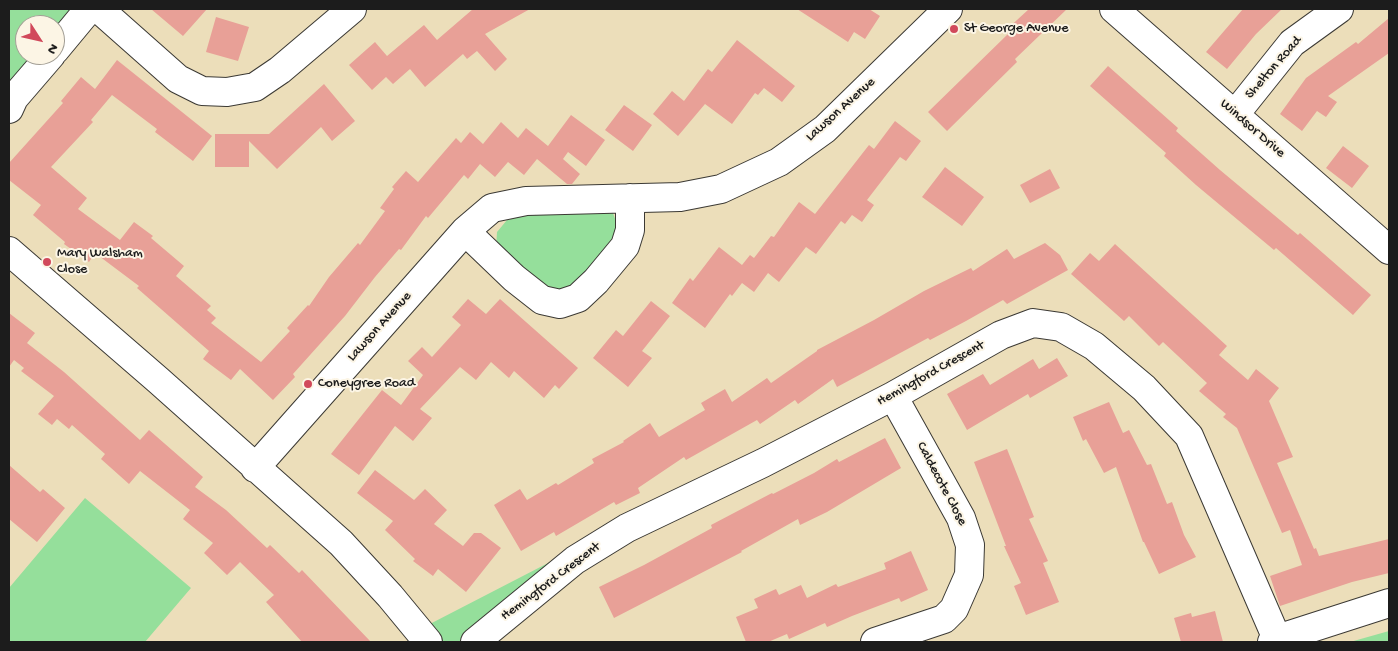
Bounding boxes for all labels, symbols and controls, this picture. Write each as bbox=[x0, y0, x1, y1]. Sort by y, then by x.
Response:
north arrow bbox=[15, 15, 65, 65]
place label: St George Avenue bbox=[964, 21, 1068, 37]
marker: St George Avenue bbox=[948, 23, 960, 35]
street label: Shelton Road bbox=[1242, 33, 1306, 103]
text: N bbox=[42, 40, 61, 57]
street label: Lawson Avenue bbox=[803, 74, 879, 146]
street label: Windsor Drive bbox=[1216, 96, 1288, 162]
place label: Mary Walsham Close bbox=[57, 246, 143, 278]
marker: Mary Walsham Close bbox=[41, 256, 53, 268]
street label: Lawson Avenue bbox=[344, 289, 416, 365]
street label: Hemingford Crescent bbox=[874, 338, 988, 410]
place label: Coneygree Road bbox=[318, 376, 415, 392]
marker: Coneygree Road bbox=[302, 378, 314, 390]
street label: Caldecote Close bbox=[912, 439, 970, 529]
street label: Hemingford Crescent bbox=[498, 539, 604, 625]

